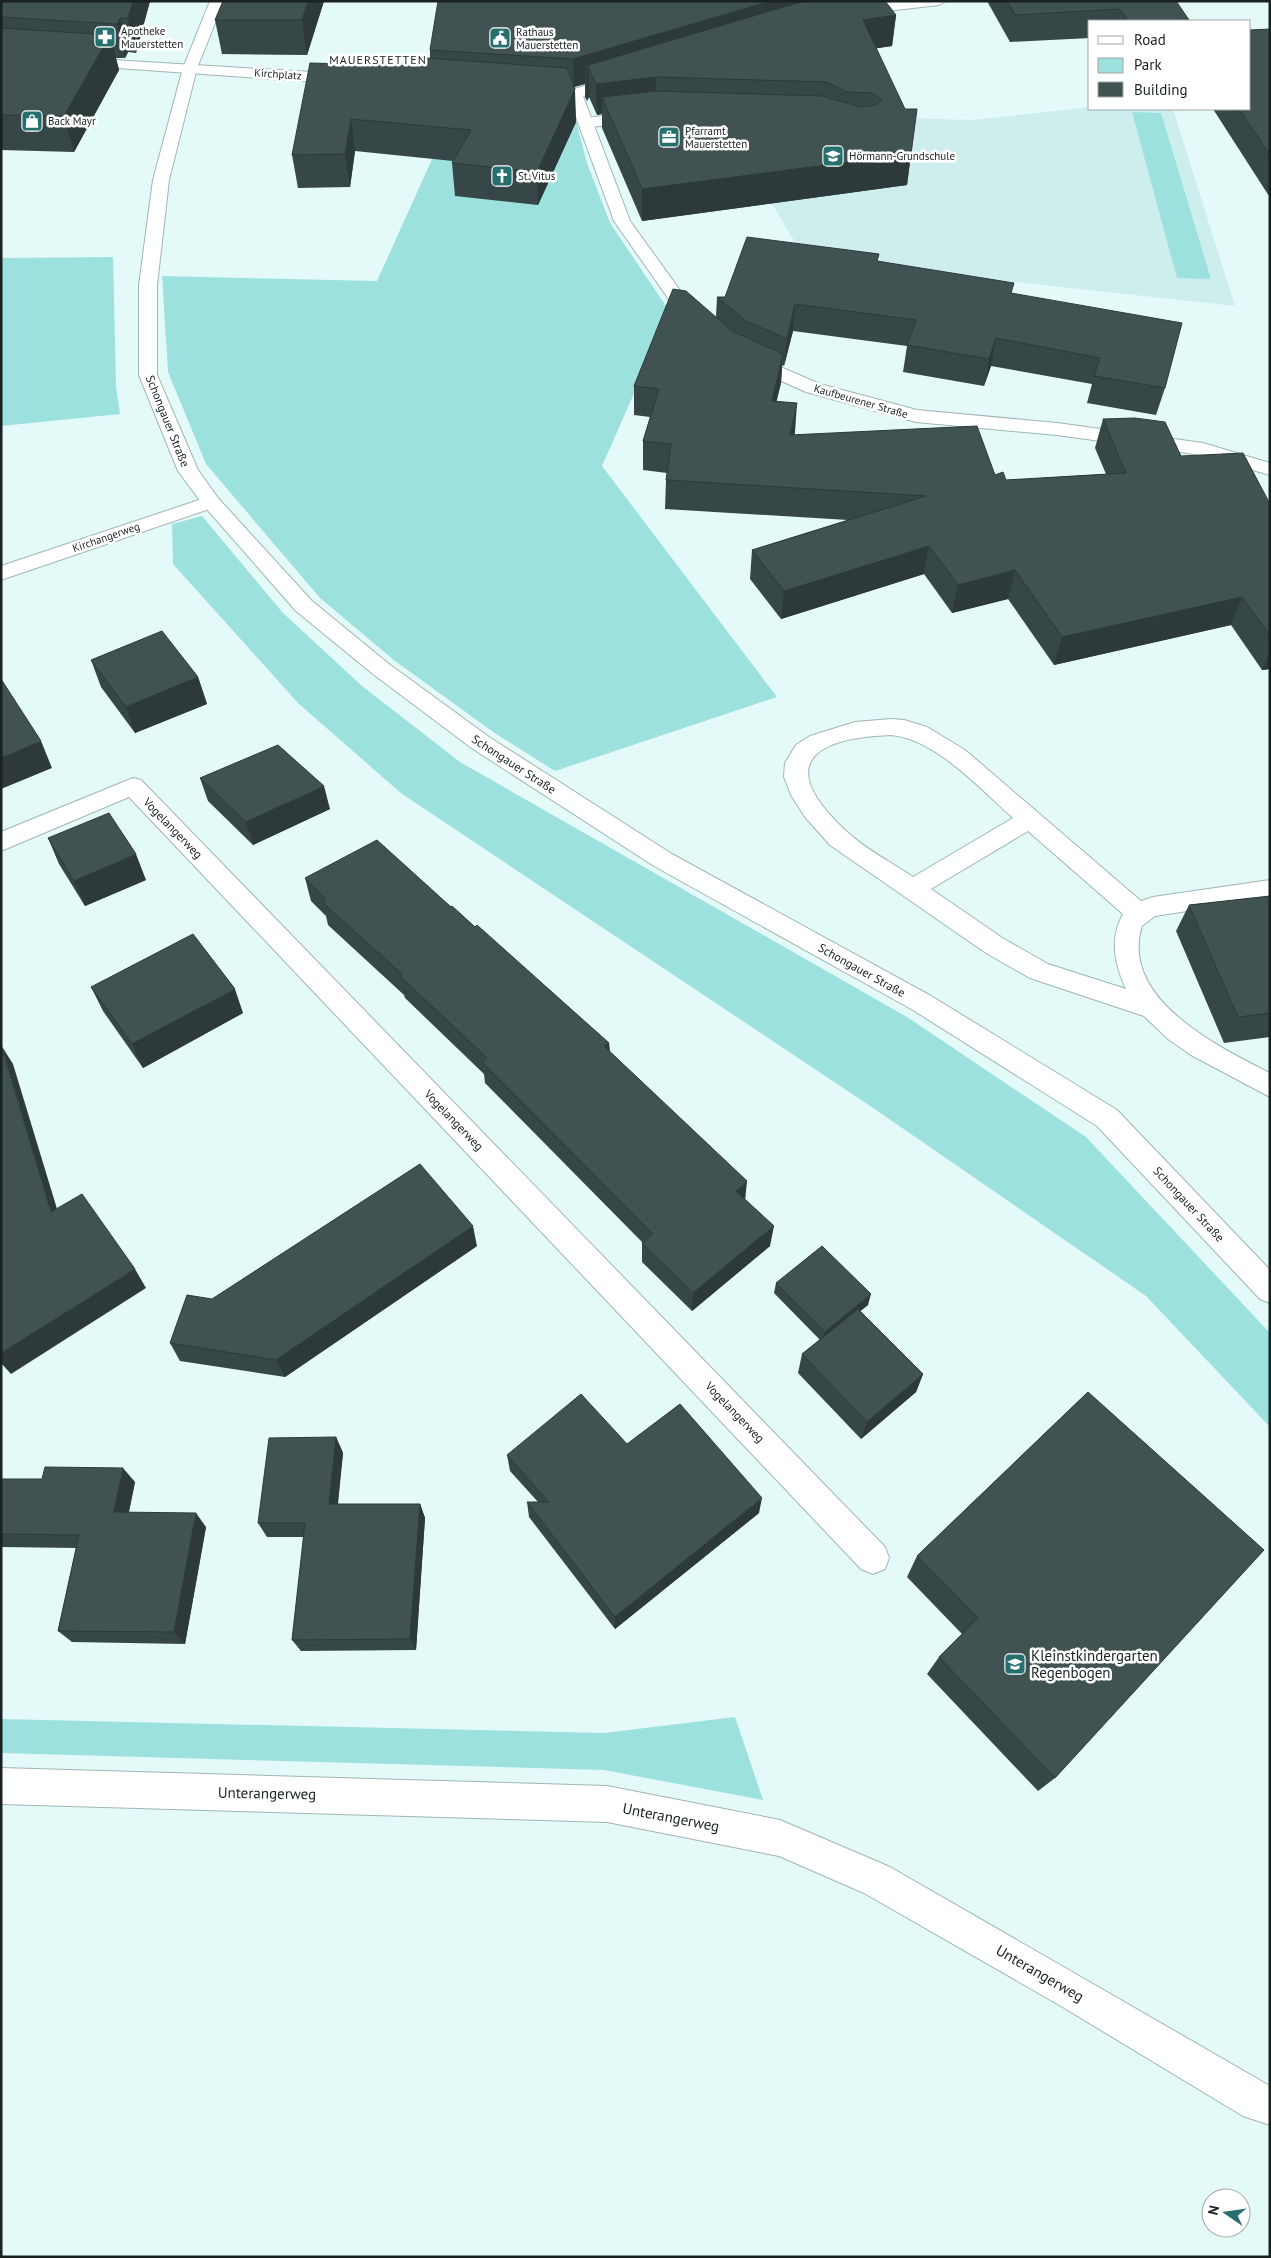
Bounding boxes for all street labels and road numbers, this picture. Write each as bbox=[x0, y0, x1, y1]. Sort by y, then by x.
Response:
street label: Kirchplatz bbox=[254, 65, 302, 83]
street label: Schongauer Straße bbox=[143, 373, 193, 469]
street label: Kaufbeurener Straße bbox=[812, 381, 910, 421]
street label: Kirchangerweg bbox=[70, 519, 142, 555]
street label: Schongauer Straße bbox=[469, 731, 559, 797]
street label: Vogelangerweg bbox=[140, 794, 206, 862]
street label: Schongauer Straße bbox=[816, 940, 908, 1000]
street label: Vogelangerweg bbox=[421, 1086, 487, 1154]
street label: Schongauer Straße bbox=[1150, 1163, 1228, 1245]
street label: Vogelangerweg bbox=[702, 1378, 768, 1446]
street label: Unterangerweg bbox=[218, 1783, 316, 1803]
street label: Unterangerweg bbox=[621, 1798, 721, 1836]
street label: Unterangerweg bbox=[993, 1940, 1087, 2006]

